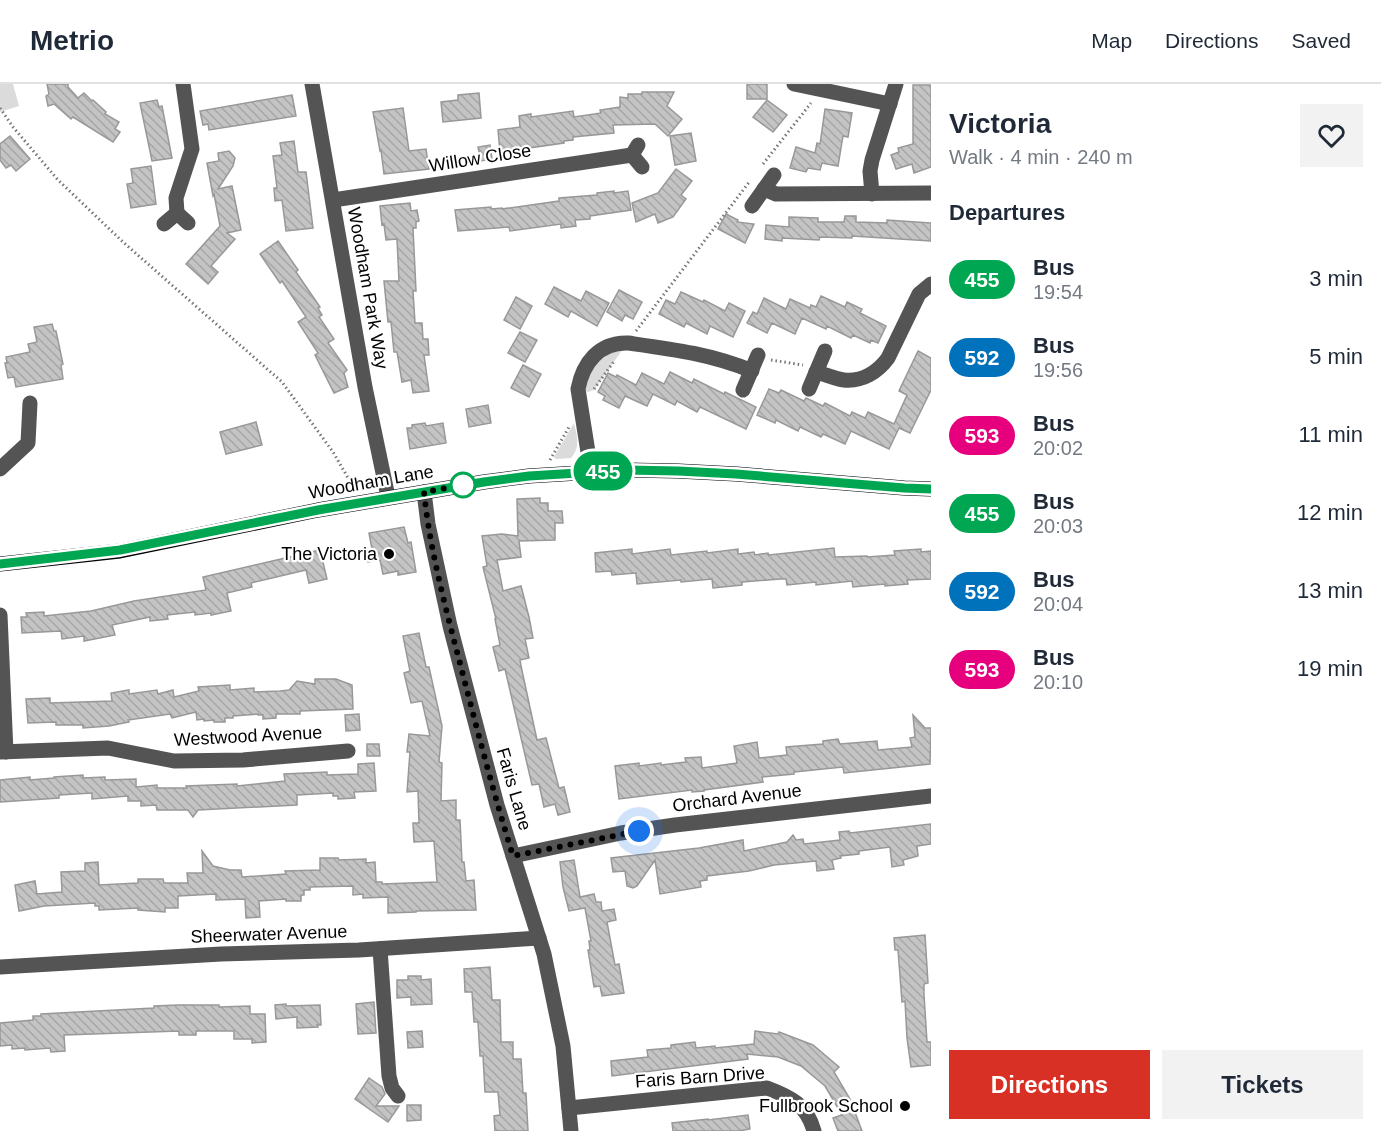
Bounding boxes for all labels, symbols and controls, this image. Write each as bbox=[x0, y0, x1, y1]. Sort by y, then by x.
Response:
text: Metrio bbox=[30, 25, 114, 56]
text: Map bbox=[1091, 29, 1132, 52]
text: Directions bbox=[1165, 29, 1258, 52]
text: Saved bbox=[1291, 29, 1351, 52]
button: heart bbox=[1300, 104, 1363, 167]
text: Victoria bbox=[949, 108, 1051, 139]
street label: Willow Close bbox=[428, 140, 532, 176]
text: Walk · 4 min · 240 m bbox=[949, 146, 1133, 168]
text: Departures bbox=[949, 200, 1065, 225]
street label: Woodham Park Way bbox=[344, 205, 392, 371]
text: Bus bbox=[1033, 255, 1075, 280]
text: 3 min bbox=[1309, 266, 1363, 291]
text: 455 bbox=[964, 268, 1000, 291]
text: 19:54 bbox=[1033, 281, 1083, 303]
text: Bus bbox=[1033, 333, 1075, 358]
text: 5 min bbox=[1309, 344, 1363, 369]
text: 592 bbox=[964, 346, 1000, 369]
text: 19:56 bbox=[1033, 359, 1083, 381]
text: Bus bbox=[1033, 411, 1075, 436]
text: 11 min bbox=[1299, 422, 1363, 447]
text: 593 bbox=[964, 424, 1000, 447]
text: 20:02 bbox=[1033, 437, 1083, 459]
line badge: 455 bbox=[568, 452, 638, 490]
text: 455 bbox=[585, 460, 621, 483]
street label: Woodham Lane bbox=[307, 461, 435, 503]
unlabelled marker bbox=[450, 472, 476, 498]
text: Bus bbox=[1033, 489, 1075, 514]
text: 12 min bbox=[1297, 500, 1363, 525]
text: 455 bbox=[964, 502, 1000, 525]
text: 20:03 bbox=[1033, 515, 1083, 537]
place label: The Victoria bbox=[281, 544, 378, 564]
marker: The Victoria bbox=[382, 547, 396, 561]
text: Bus bbox=[1033, 567, 1075, 592]
text: 13 min bbox=[1297, 578, 1363, 603]
text: 592 bbox=[964, 580, 1000, 603]
text: 20:04 bbox=[1033, 593, 1083, 615]
text: Bus bbox=[1033, 645, 1075, 670]
text: 19 min bbox=[1297, 656, 1363, 681]
text: 593 bbox=[964, 658, 1000, 681]
text: 20:10 bbox=[1033, 671, 1083, 693]
street label: Westwood Avenue bbox=[173, 722, 323, 750]
street label: Faris Lane bbox=[493, 745, 535, 833]
street label: Orchard Avenue bbox=[671, 780, 803, 816]
your location bbox=[624, 816, 654, 846]
street label: Sheerwater Avenue bbox=[190, 921, 348, 947]
button: Directions bbox=[949, 1050, 1150, 1119]
button: Tickets bbox=[1162, 1050, 1363, 1119]
street label: Faris Barn Drive bbox=[634, 1062, 766, 1092]
place label: Fullbrook School bbox=[759, 1096, 893, 1116]
marker: Fullbrook School bbox=[898, 1099, 912, 1113]

